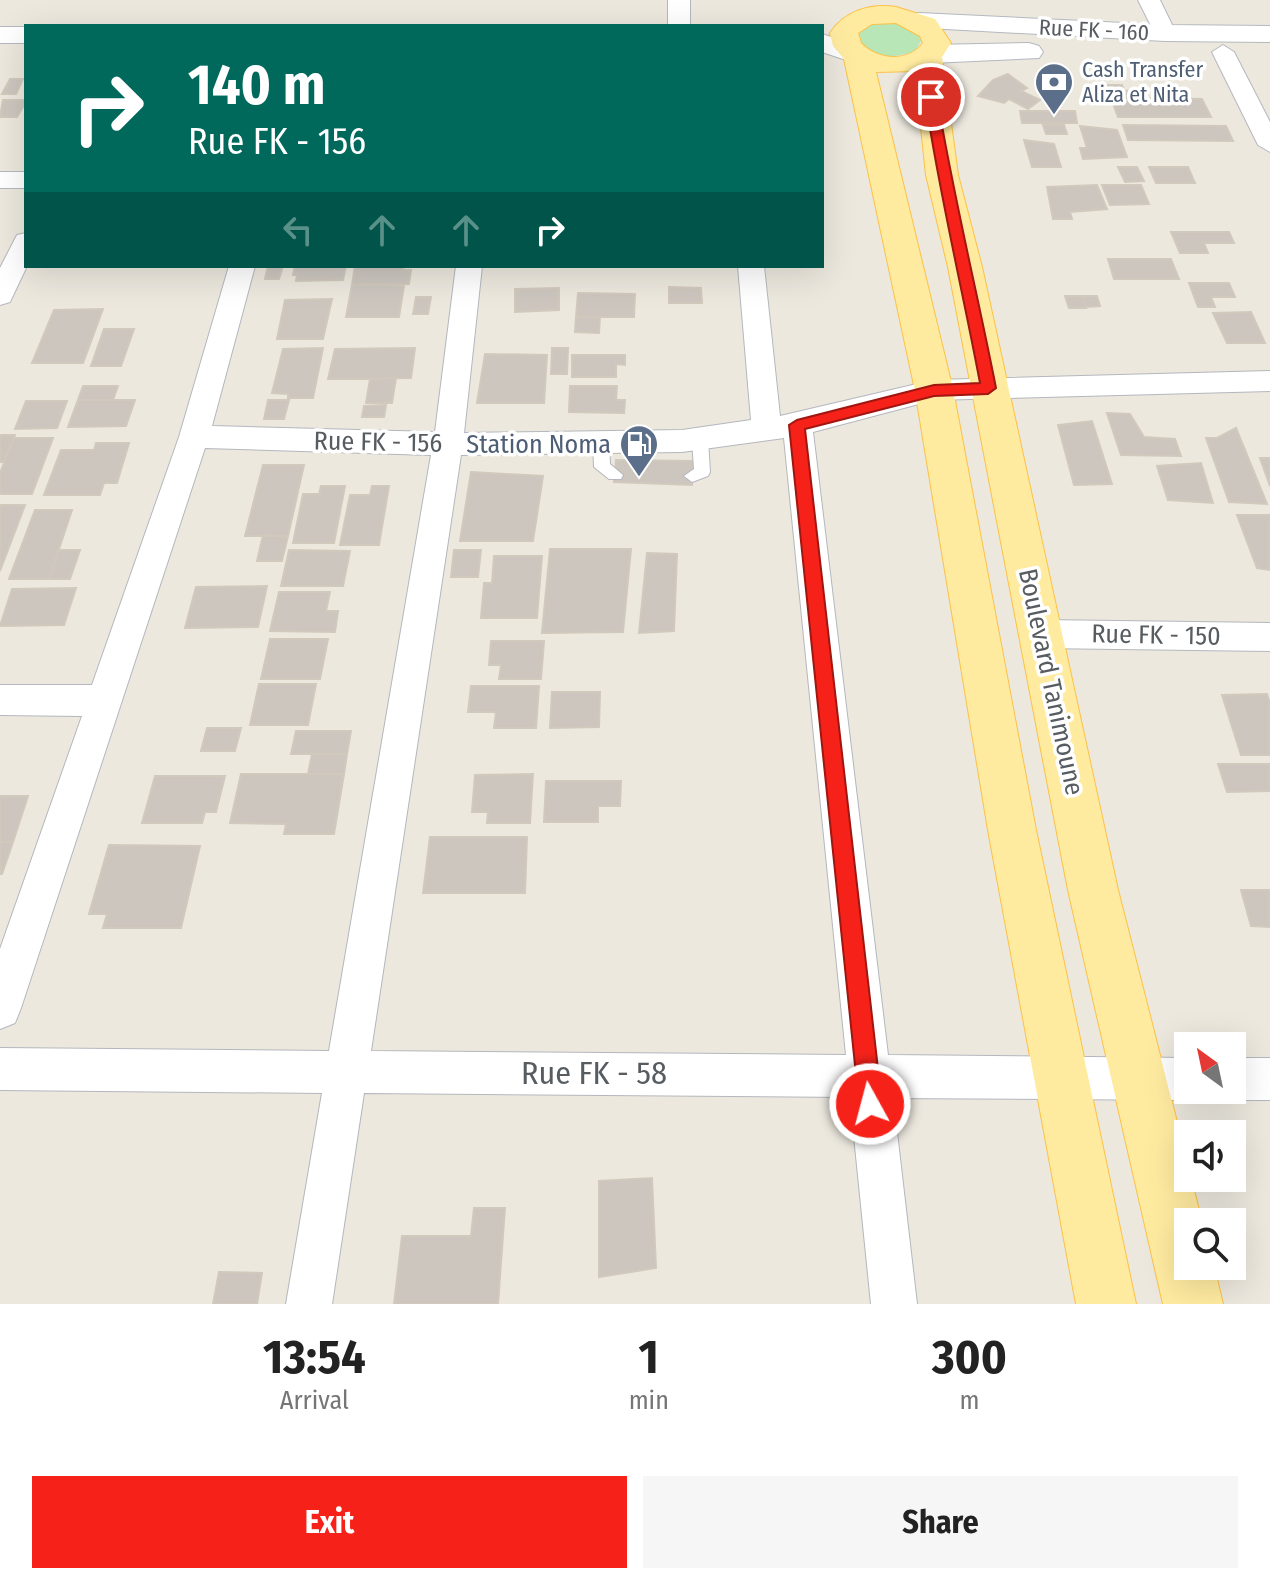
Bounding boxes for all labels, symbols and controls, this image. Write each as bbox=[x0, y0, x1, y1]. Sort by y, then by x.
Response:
street label: Rue FK - 160 bbox=[1038, 14, 1150, 46]
text: 140 m bbox=[188, 52, 325, 119]
icon: right bbox=[56, 56, 160, 160]
place label: Cash Transfer Aliza et Nita bbox=[1082, 56, 1203, 108]
bank icon: Cash Transfer Aliza et Nita bbox=[1033, 61, 1075, 116]
pin bbox=[897, 63, 965, 131]
icon: arrive bbox=[909, 75, 953, 119]
text: Rue FK - 156 bbox=[188, 120, 366, 164]
icon: left bbox=[276, 208, 320, 252]
icon: ahead bbox=[360, 208, 404, 252]
icon: ahead bbox=[444, 208, 488, 252]
icon: right bbox=[528, 208, 572, 252]
fuel station icon: Station Noma bbox=[618, 423, 660, 478]
street label: Rue FK - 156 bbox=[313, 425, 443, 459]
place label: Station Noma bbox=[466, 429, 611, 460]
street label: Boulevard Tanimoune bbox=[1012, 566, 1090, 798]
street label: Rue FK - 150 bbox=[1091, 618, 1221, 652]
north arrow bbox=[1174, 1032, 1246, 1104]
map controls bbox=[1174, 1032, 1246, 1280]
street label: Rue FK - 58 bbox=[521, 1054, 667, 1092]
position arrow bbox=[828, 1062, 912, 1146]
button: sound bbox=[1174, 1120, 1246, 1192]
button: search bbox=[1174, 1208, 1246, 1280]
text: 13:54 bbox=[263, 1328, 366, 1386]
text: 1 bbox=[639, 1328, 659, 1386]
text: 300 bbox=[932, 1328, 1007, 1386]
text: Arrival bbox=[280, 1385, 349, 1416]
text: min bbox=[629, 1385, 669, 1416]
text: m bbox=[959, 1385, 979, 1416]
button: Exit bbox=[32, 1476, 627, 1568]
button: Share bbox=[643, 1476, 1238, 1568]

